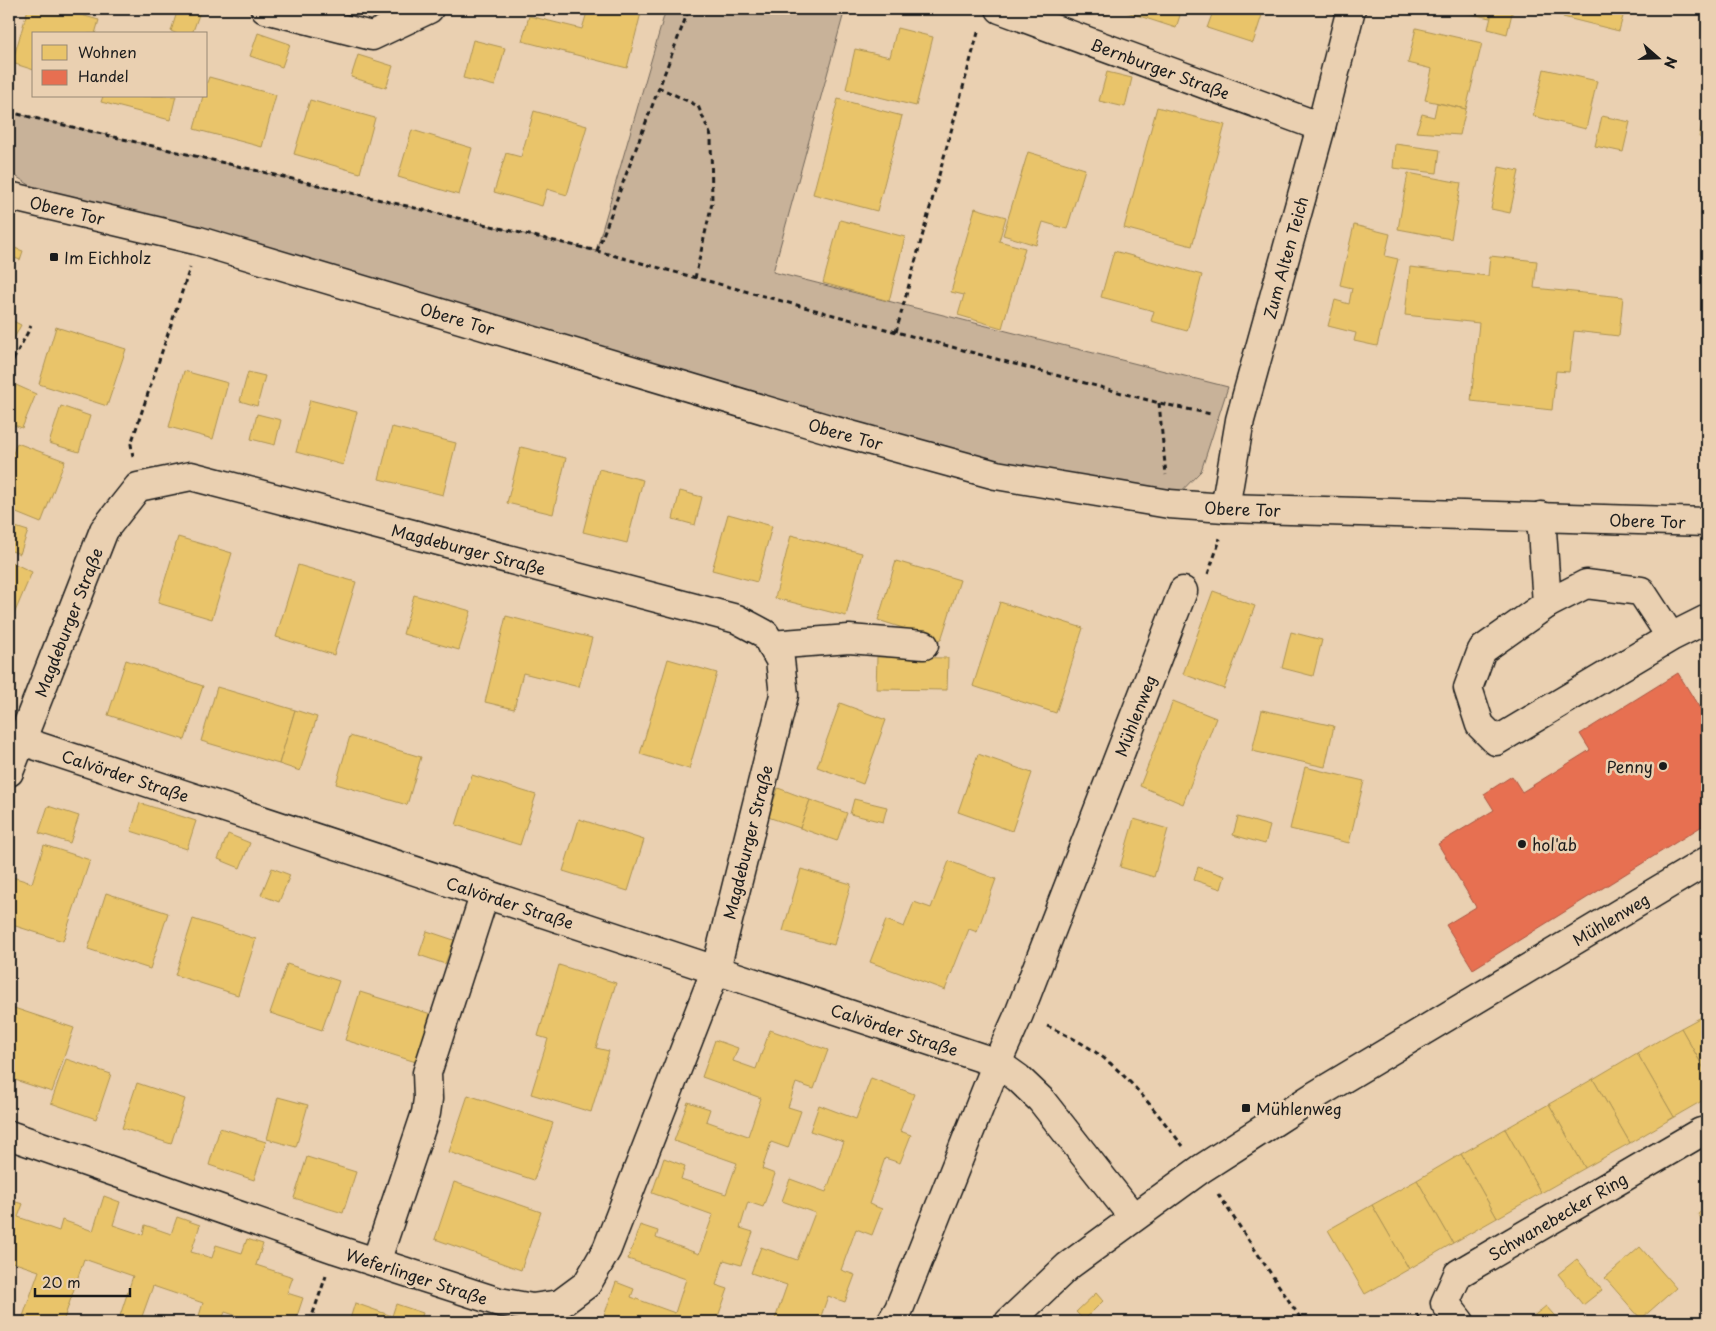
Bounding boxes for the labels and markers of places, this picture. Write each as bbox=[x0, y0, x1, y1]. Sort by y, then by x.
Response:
place label: Im Eichholz bbox=[64, 245, 151, 269]
marker: Im Eichholz bbox=[48, 251, 60, 263]
place label: Penny bbox=[1606, 754, 1653, 778]
marker: Penny bbox=[1657, 760, 1669, 772]
place label: hol'ab bbox=[1532, 832, 1577, 856]
marker: hol'ab bbox=[1516, 838, 1528, 850]
place label: Mühlenweg bbox=[1256, 1096, 1342, 1120]
marker: Mühlenweg bbox=[1240, 1102, 1252, 1114]

